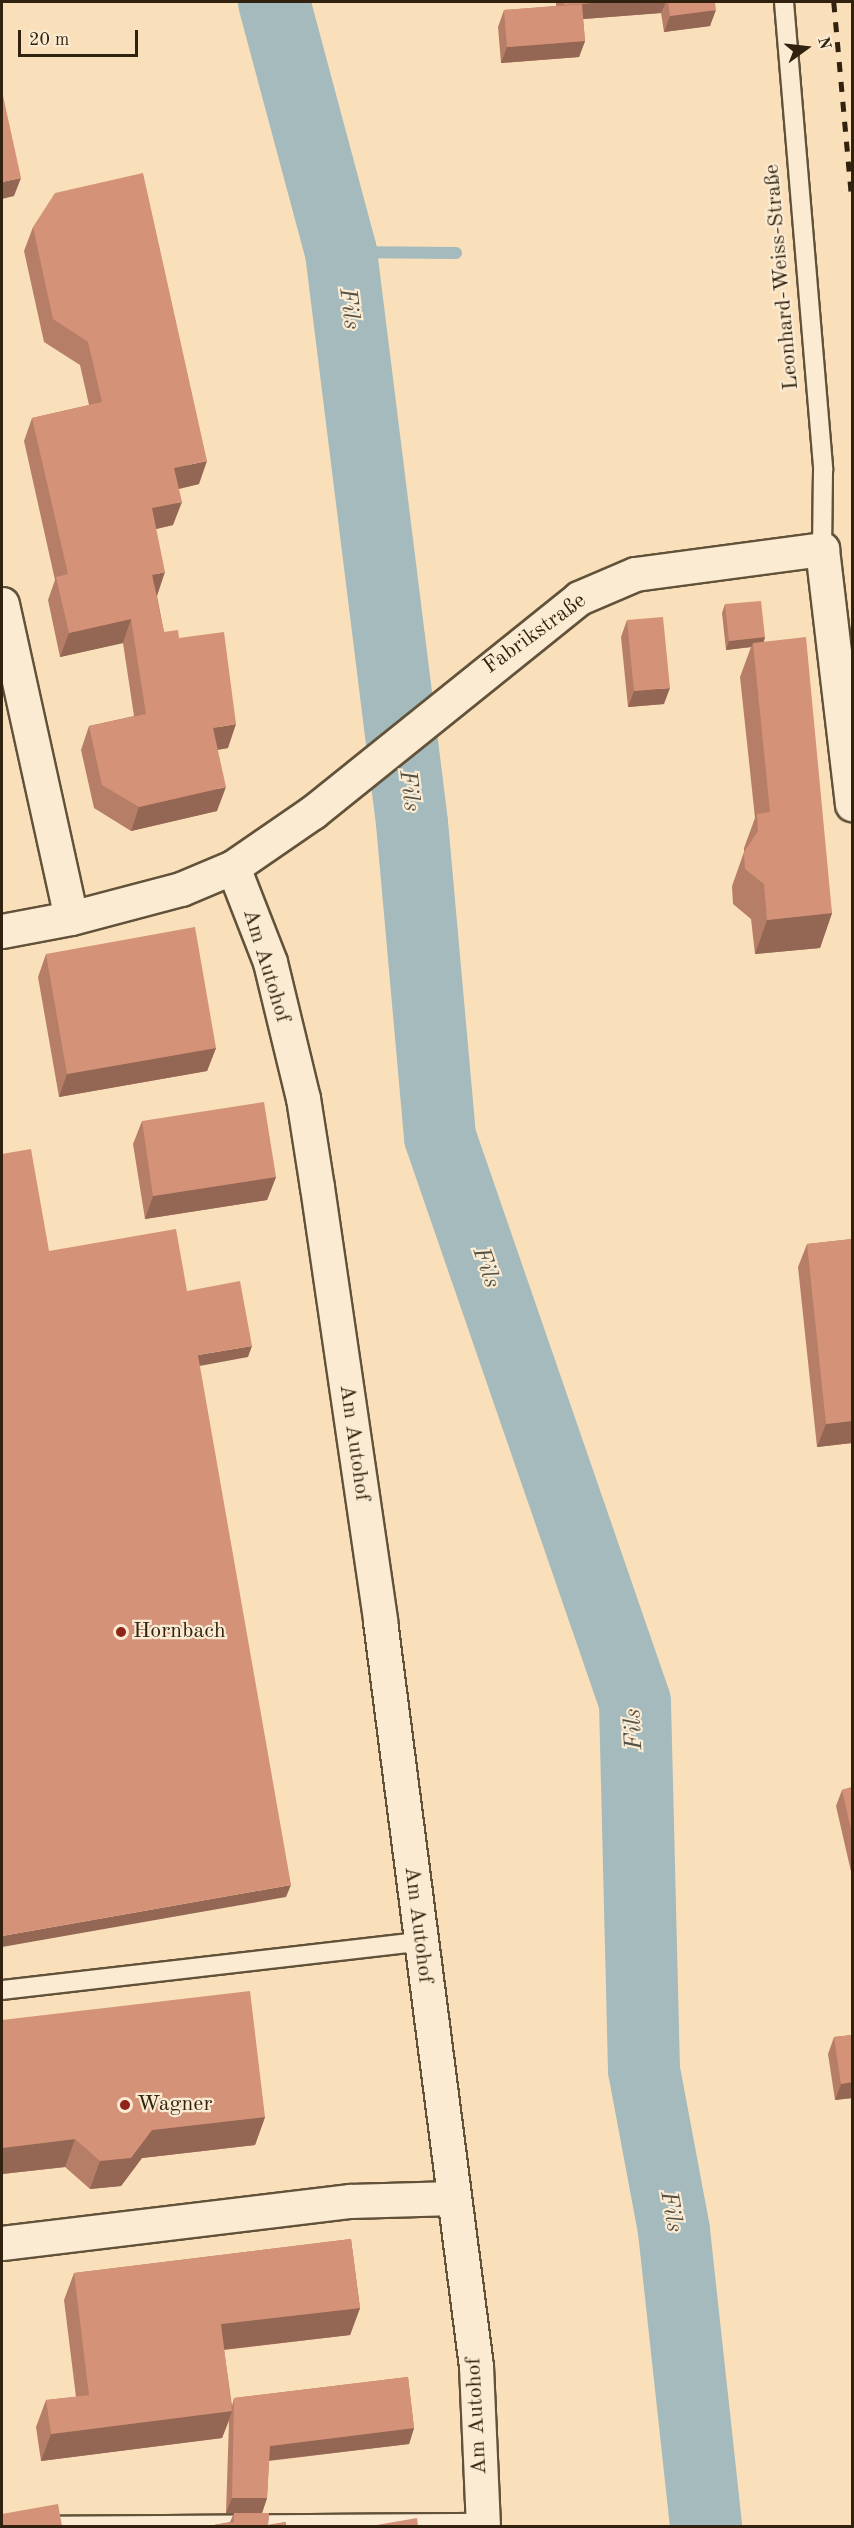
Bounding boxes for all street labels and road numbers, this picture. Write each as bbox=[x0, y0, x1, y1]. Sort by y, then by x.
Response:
street label: Leonhard-Weiss-Straße bbox=[759, 163, 805, 391]
street label: Fabrikstraße bbox=[478, 588, 592, 680]
street label: Am Autohof bbox=[236, 906, 296, 1026]
street label: Am Autohof bbox=[333, 1383, 375, 1503]
street label: Am Autohof bbox=[398, 1865, 438, 1985]
street label: Am Autohof bbox=[461, 2357, 493, 2475]

